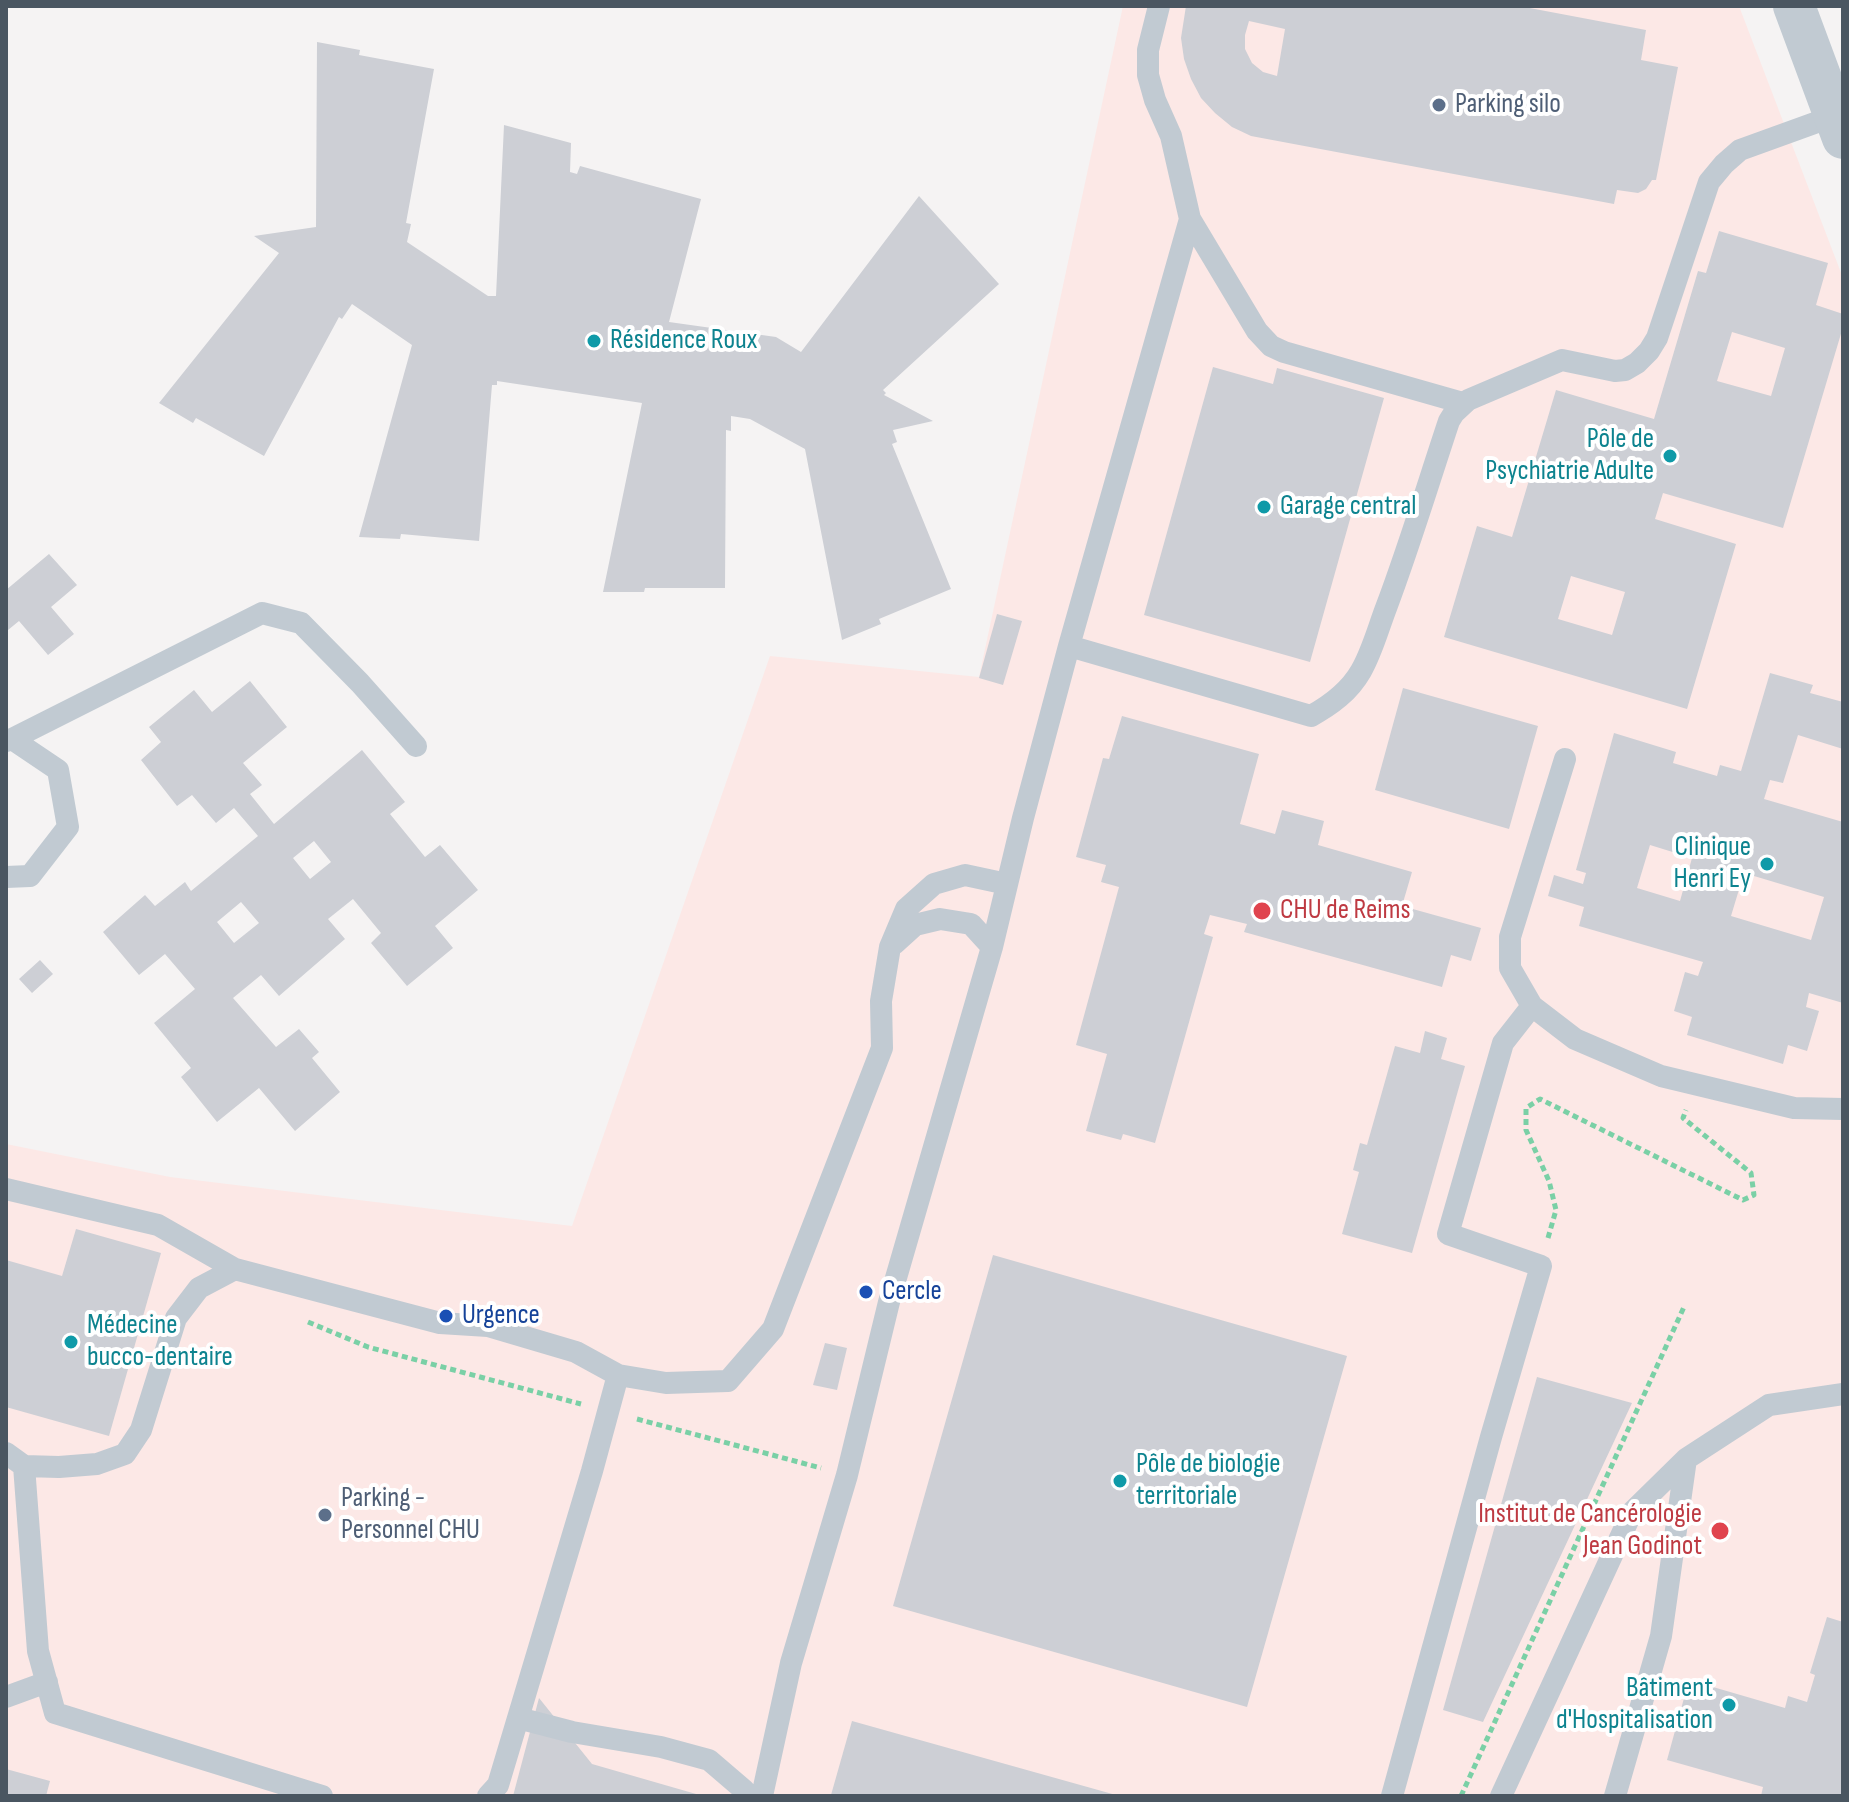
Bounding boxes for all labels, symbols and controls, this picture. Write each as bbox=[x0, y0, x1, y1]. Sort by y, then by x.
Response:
place label: Parking silo bbox=[1455, 88, 1561, 122]
marker: Parking silo bbox=[1430, 96, 1448, 114]
place label: Résidence Roux bbox=[610, 324, 757, 358]
marker: Résidence Roux bbox=[585, 332, 603, 350]
place label: Pôle de Psychiatrie Adulte bbox=[1485, 423, 1654, 489]
marker: Pôle de Psychiatrie Adulte bbox=[1661, 447, 1679, 465]
place label: Garage central bbox=[1280, 490, 1416, 524]
marker: Garage central bbox=[1255, 498, 1273, 516]
place label: Clinique Henri Ey bbox=[1673, 831, 1751, 897]
marker: Clinique Henri Ey bbox=[1758, 855, 1776, 873]
place label: CHU de Reims bbox=[1280, 894, 1411, 928]
marker: CHU de Reims bbox=[1251, 900, 1273, 922]
place label: Cercle bbox=[882, 1275, 942, 1309]
marker: Cercle bbox=[857, 1283, 875, 1301]
place label: Urgence bbox=[462, 1299, 540, 1333]
marker: Urgence bbox=[437, 1307, 455, 1325]
place label: Médecine bucco-dentaire bbox=[87, 1309, 233, 1375]
marker: Médecine bucco-dentaire bbox=[62, 1333, 80, 1351]
place label: Pôle de biologie territoriale bbox=[1136, 1448, 1281, 1514]
marker: Pôle de biologie territoriale bbox=[1111, 1472, 1129, 1490]
place label: Parking - Personnel CHU bbox=[341, 1482, 480, 1548]
place label: Institut de Cancérologie Jean Godinot bbox=[1478, 1498, 1702, 1564]
marker: Parking - Personnel CHU bbox=[316, 1506, 334, 1524]
marker: Institut de Cancérologie Jean Godinot bbox=[1709, 1520, 1731, 1542]
place label: Bâtiment d'Hospitalisation bbox=[1556, 1672, 1713, 1738]
marker: Bâtiment d'Hospitalisation bbox=[1720, 1696, 1738, 1714]

